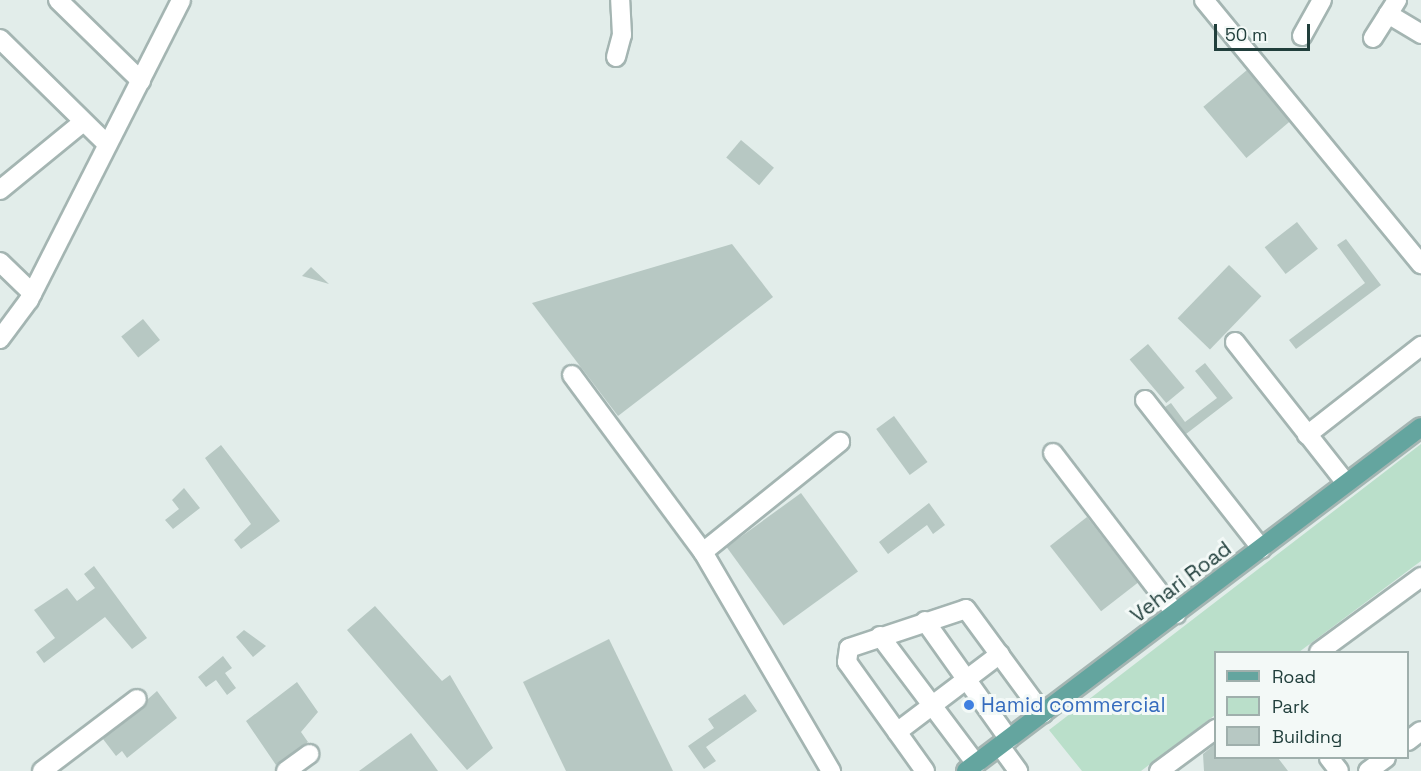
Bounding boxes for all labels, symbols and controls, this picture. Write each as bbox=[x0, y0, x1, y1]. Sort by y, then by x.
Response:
scale bar bbox=[1217, 12, 1313, 50]
text: 50 m bbox=[1225, 23, 1267, 46]
street label: Vehari Road bbox=[1126, 536, 1236, 628]
legend bbox=[1214, 651, 1409, 759]
text: Road bbox=[1272, 665, 1316, 688]
place label: Hamid commercial bbox=[981, 692, 1166, 718]
text: Park bbox=[1272, 695, 1309, 718]
marker: Hamid commercial bbox=[962, 698, 976, 712]
text: Building bbox=[1272, 725, 1342, 748]

